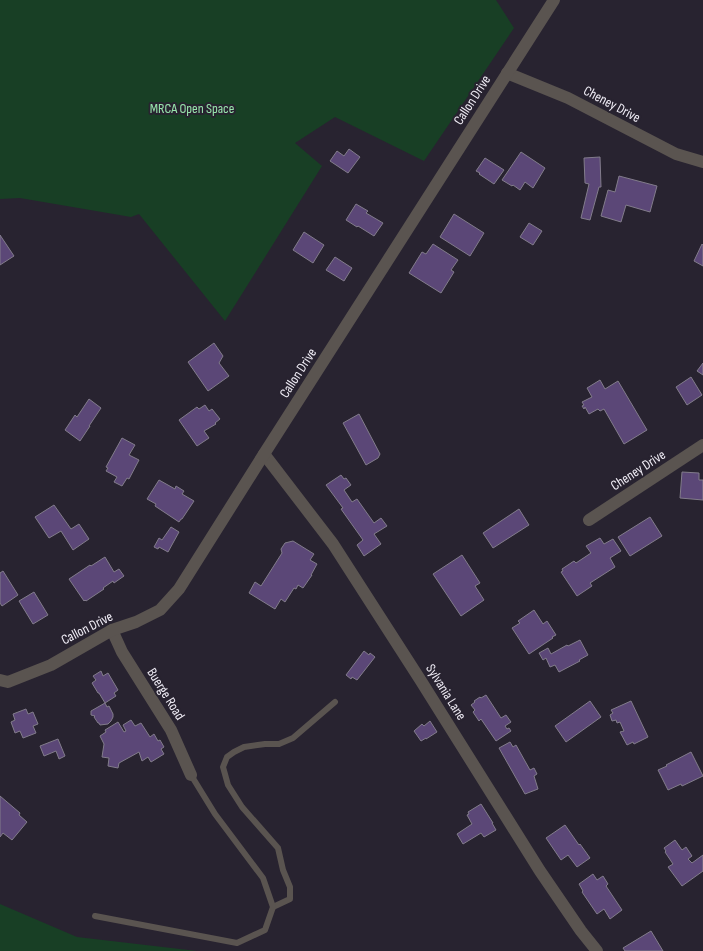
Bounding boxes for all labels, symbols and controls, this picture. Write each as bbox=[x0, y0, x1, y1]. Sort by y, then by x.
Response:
street label: Callon Drive bbox=[450, 72, 494, 128]
street label: Cheney Drive bbox=[581, 82, 643, 126]
park label: MRCA Open Space bbox=[150, 100, 234, 117]
street label: Callon Drive bbox=[276, 345, 320, 401]
street label: Cheney Drive bbox=[607, 446, 669, 494]
street label: Callon Drive bbox=[58, 608, 116, 648]
street label: Sylvania Lane bbox=[422, 661, 470, 723]
street label: Buerge Road bbox=[143, 665, 189, 723]

